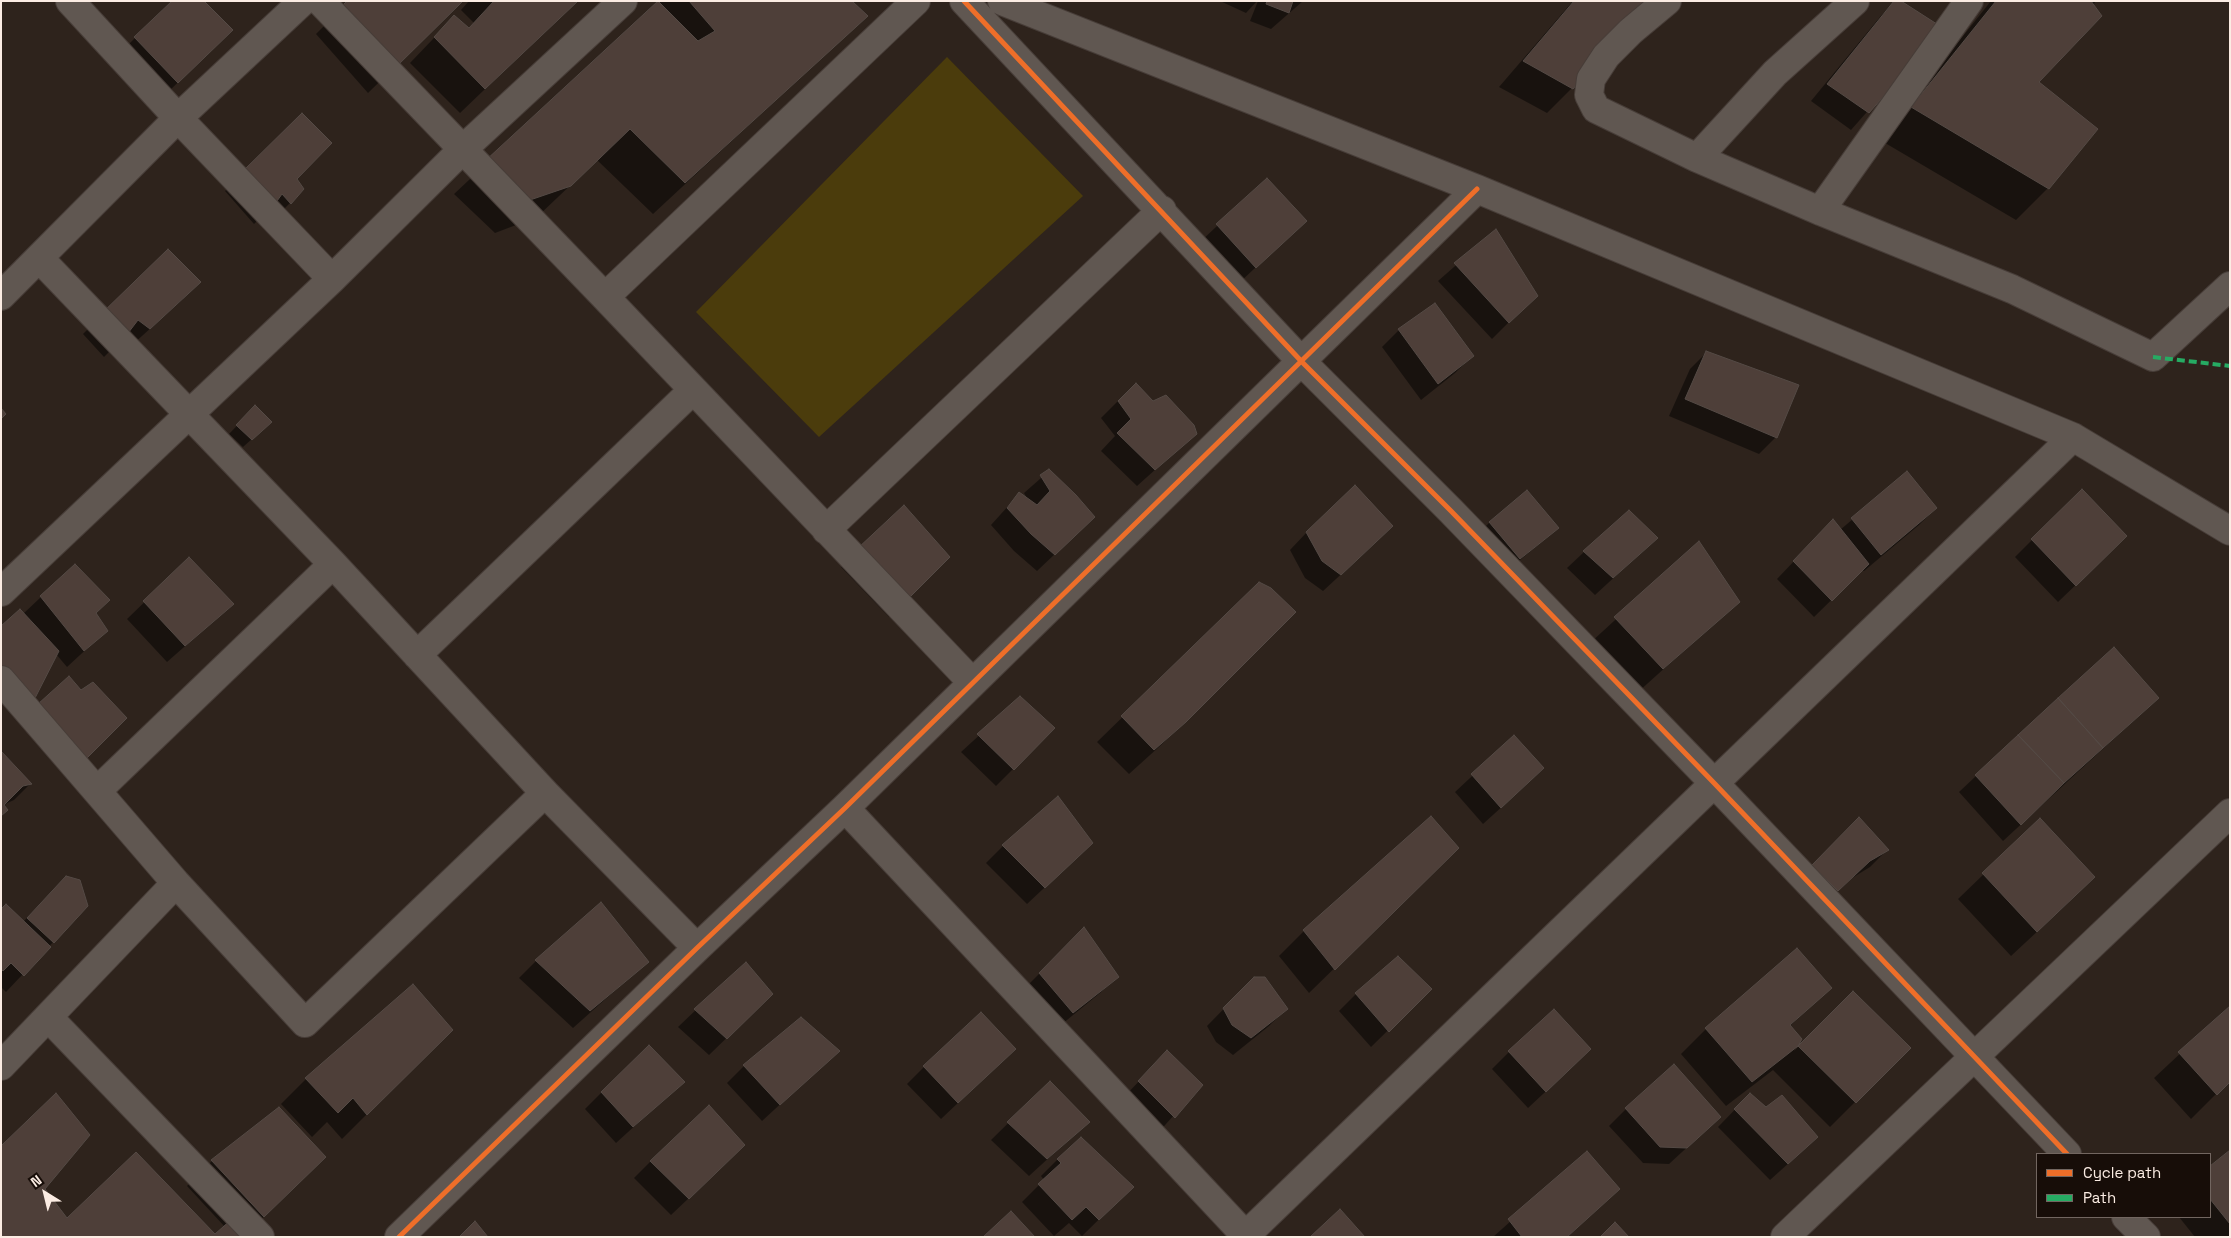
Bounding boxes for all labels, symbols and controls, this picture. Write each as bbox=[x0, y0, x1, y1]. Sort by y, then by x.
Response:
legend bbox=[2036, 1153, 2211, 1218]
text: Cycle path bbox=[2083, 1163, 2161, 1182]
north arrow bbox=[20, 1168, 70, 1218]
text: N bbox=[27, 1171, 45, 1191]
text: Path bbox=[2083, 1188, 2116, 1207]

